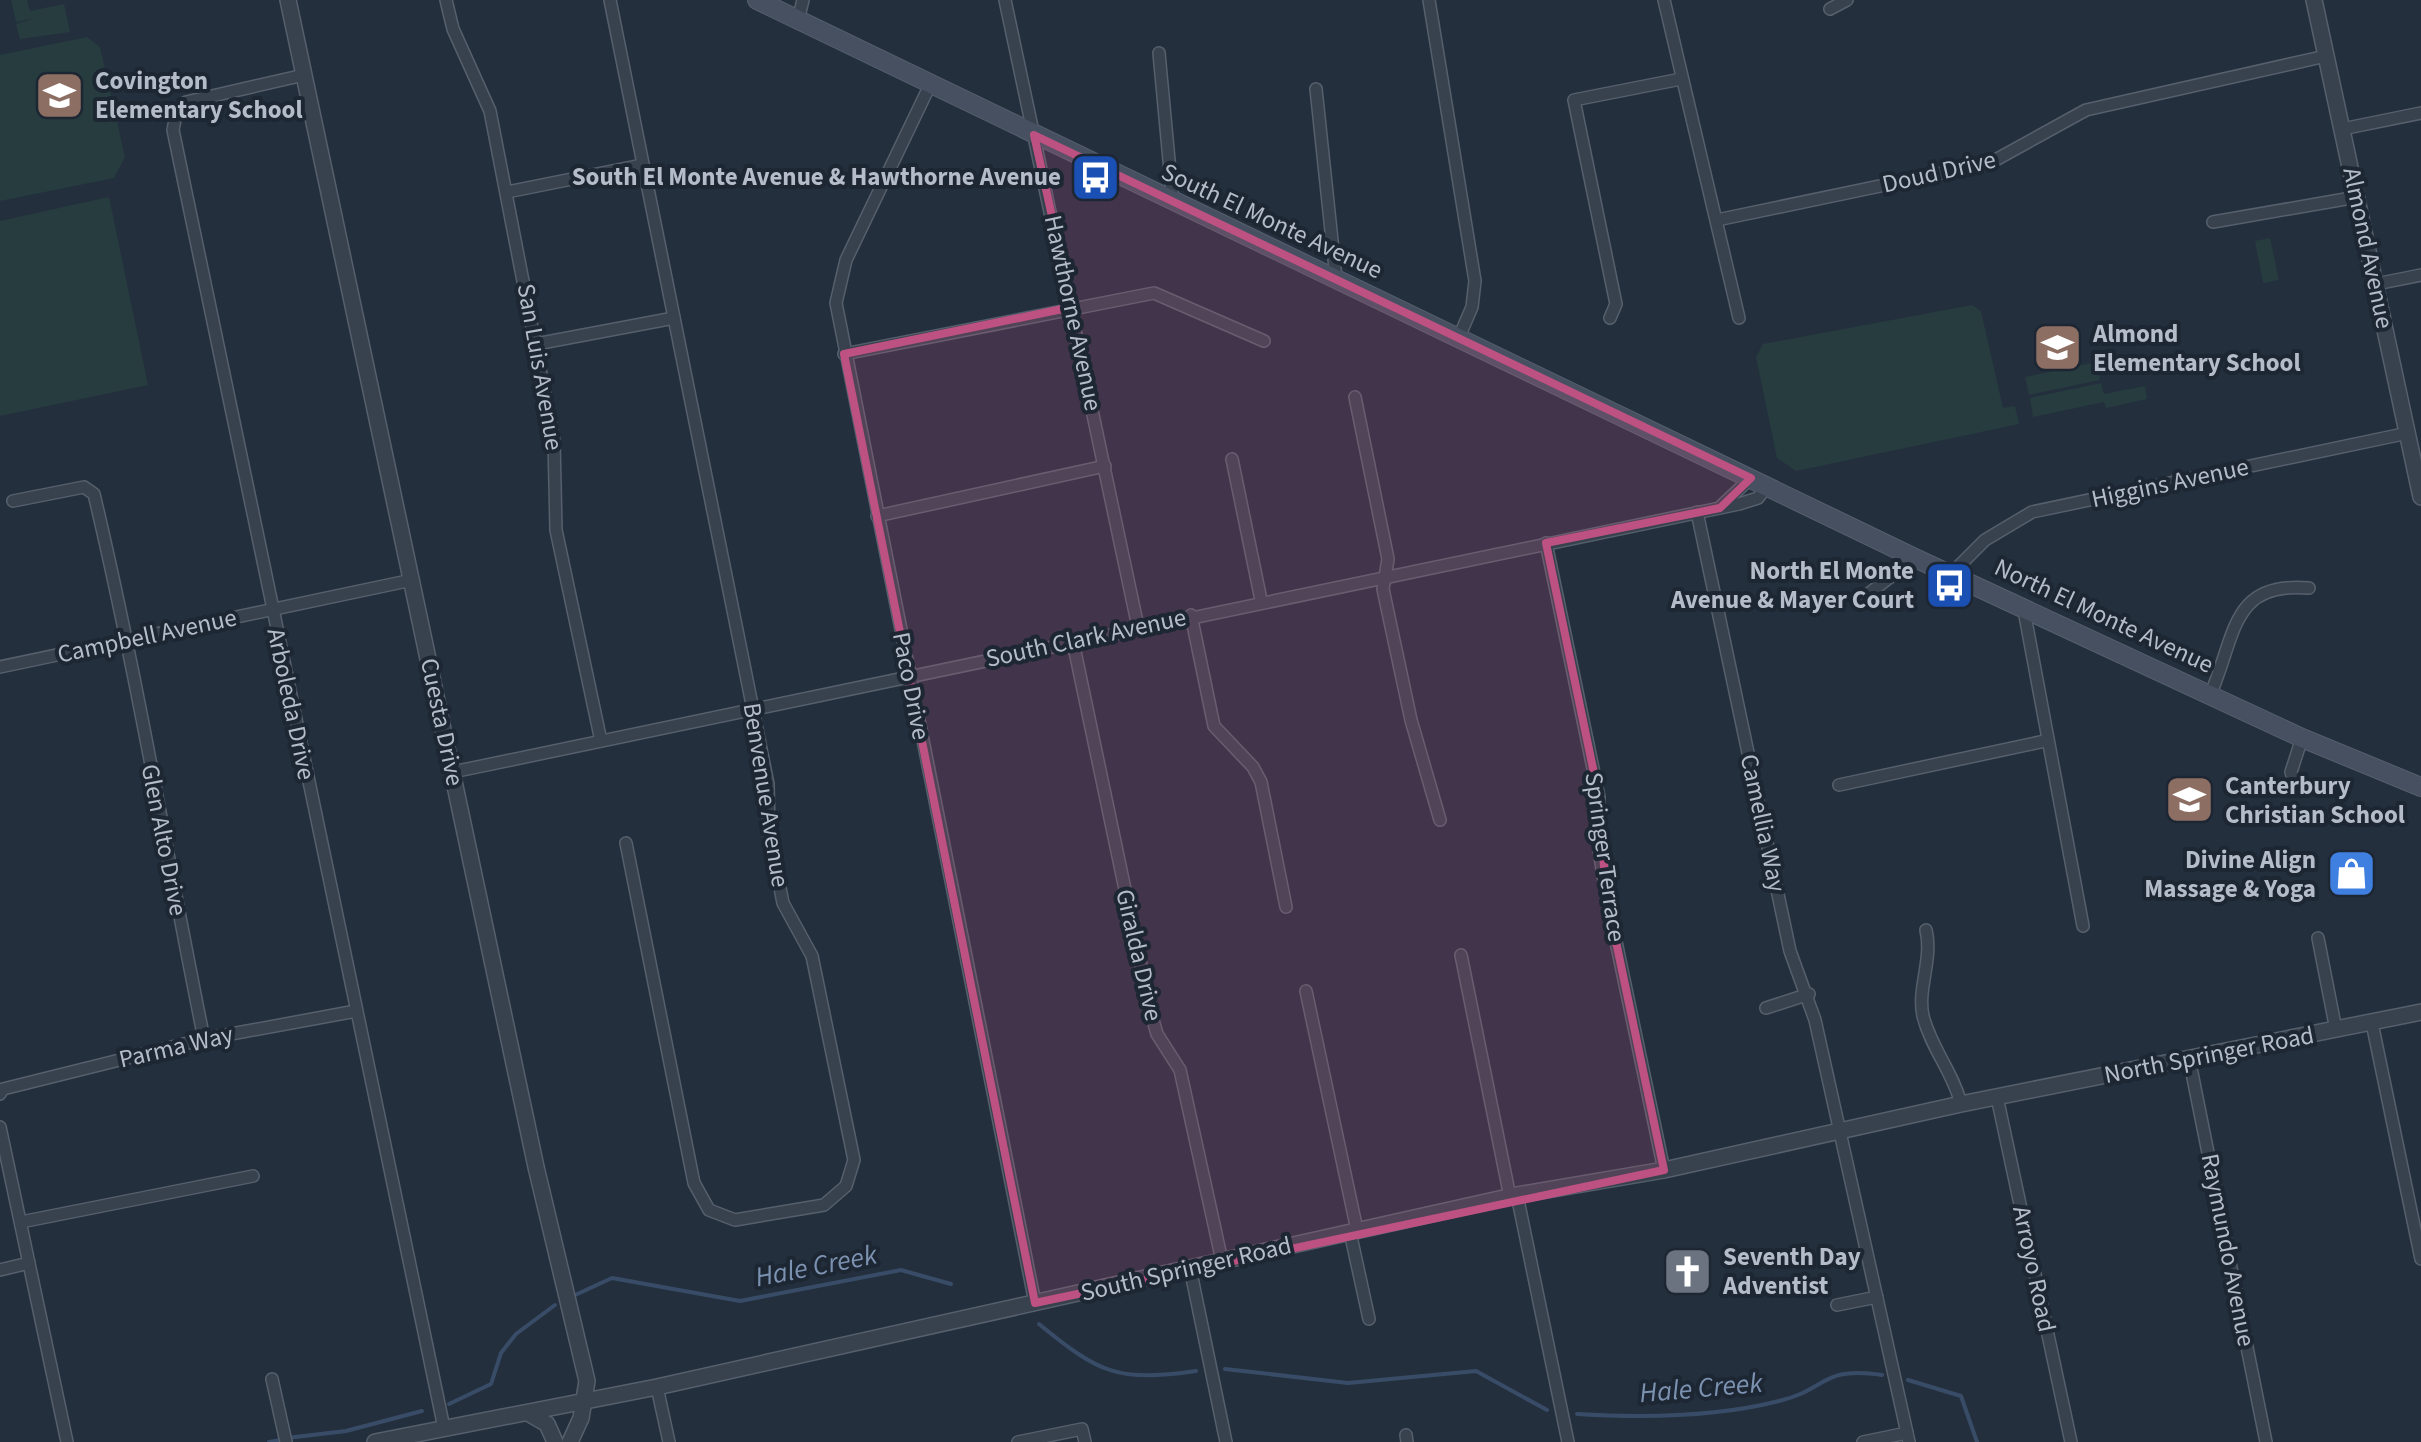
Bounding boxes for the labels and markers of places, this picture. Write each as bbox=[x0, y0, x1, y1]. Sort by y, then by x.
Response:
place label: Covington Elementary School bbox=[95, 63, 303, 128]
school or university icon: Covington Elementary School bbox=[34, 69, 86, 121]
bus stop icon: South El Monte Avenue & Hawthorne Avenue bbox=[1070, 151, 1122, 203]
place label: South El Monte Avenue & Hawthorne Avenue bbox=[572, 159, 1061, 195]
place label: Almond Elementary School bbox=[2092, 316, 2301, 381]
school or university icon: Almond Elementary School bbox=[2032, 322, 2084, 374]
place label: North El Monte Avenue & Mayer Court bbox=[1670, 553, 1914, 618]
bus stop icon: North El Monte Avenue & Mayer Court bbox=[1923, 559, 1975, 611]
place label: Canterbury Christian School bbox=[2225, 768, 2405, 833]
school or university icon: Canterbury Christian School bbox=[2164, 774, 2216, 826]
place label: Divine Align Massage & Yoga bbox=[2144, 842, 2316, 907]
shop icon: Divine Align Massage & Yoga bbox=[2325, 848, 2377, 900]
place label: Seventh Day Adventist bbox=[1722, 1239, 1861, 1304]
church icon: Seventh Day Adventist bbox=[1662, 1245, 1714, 1297]

